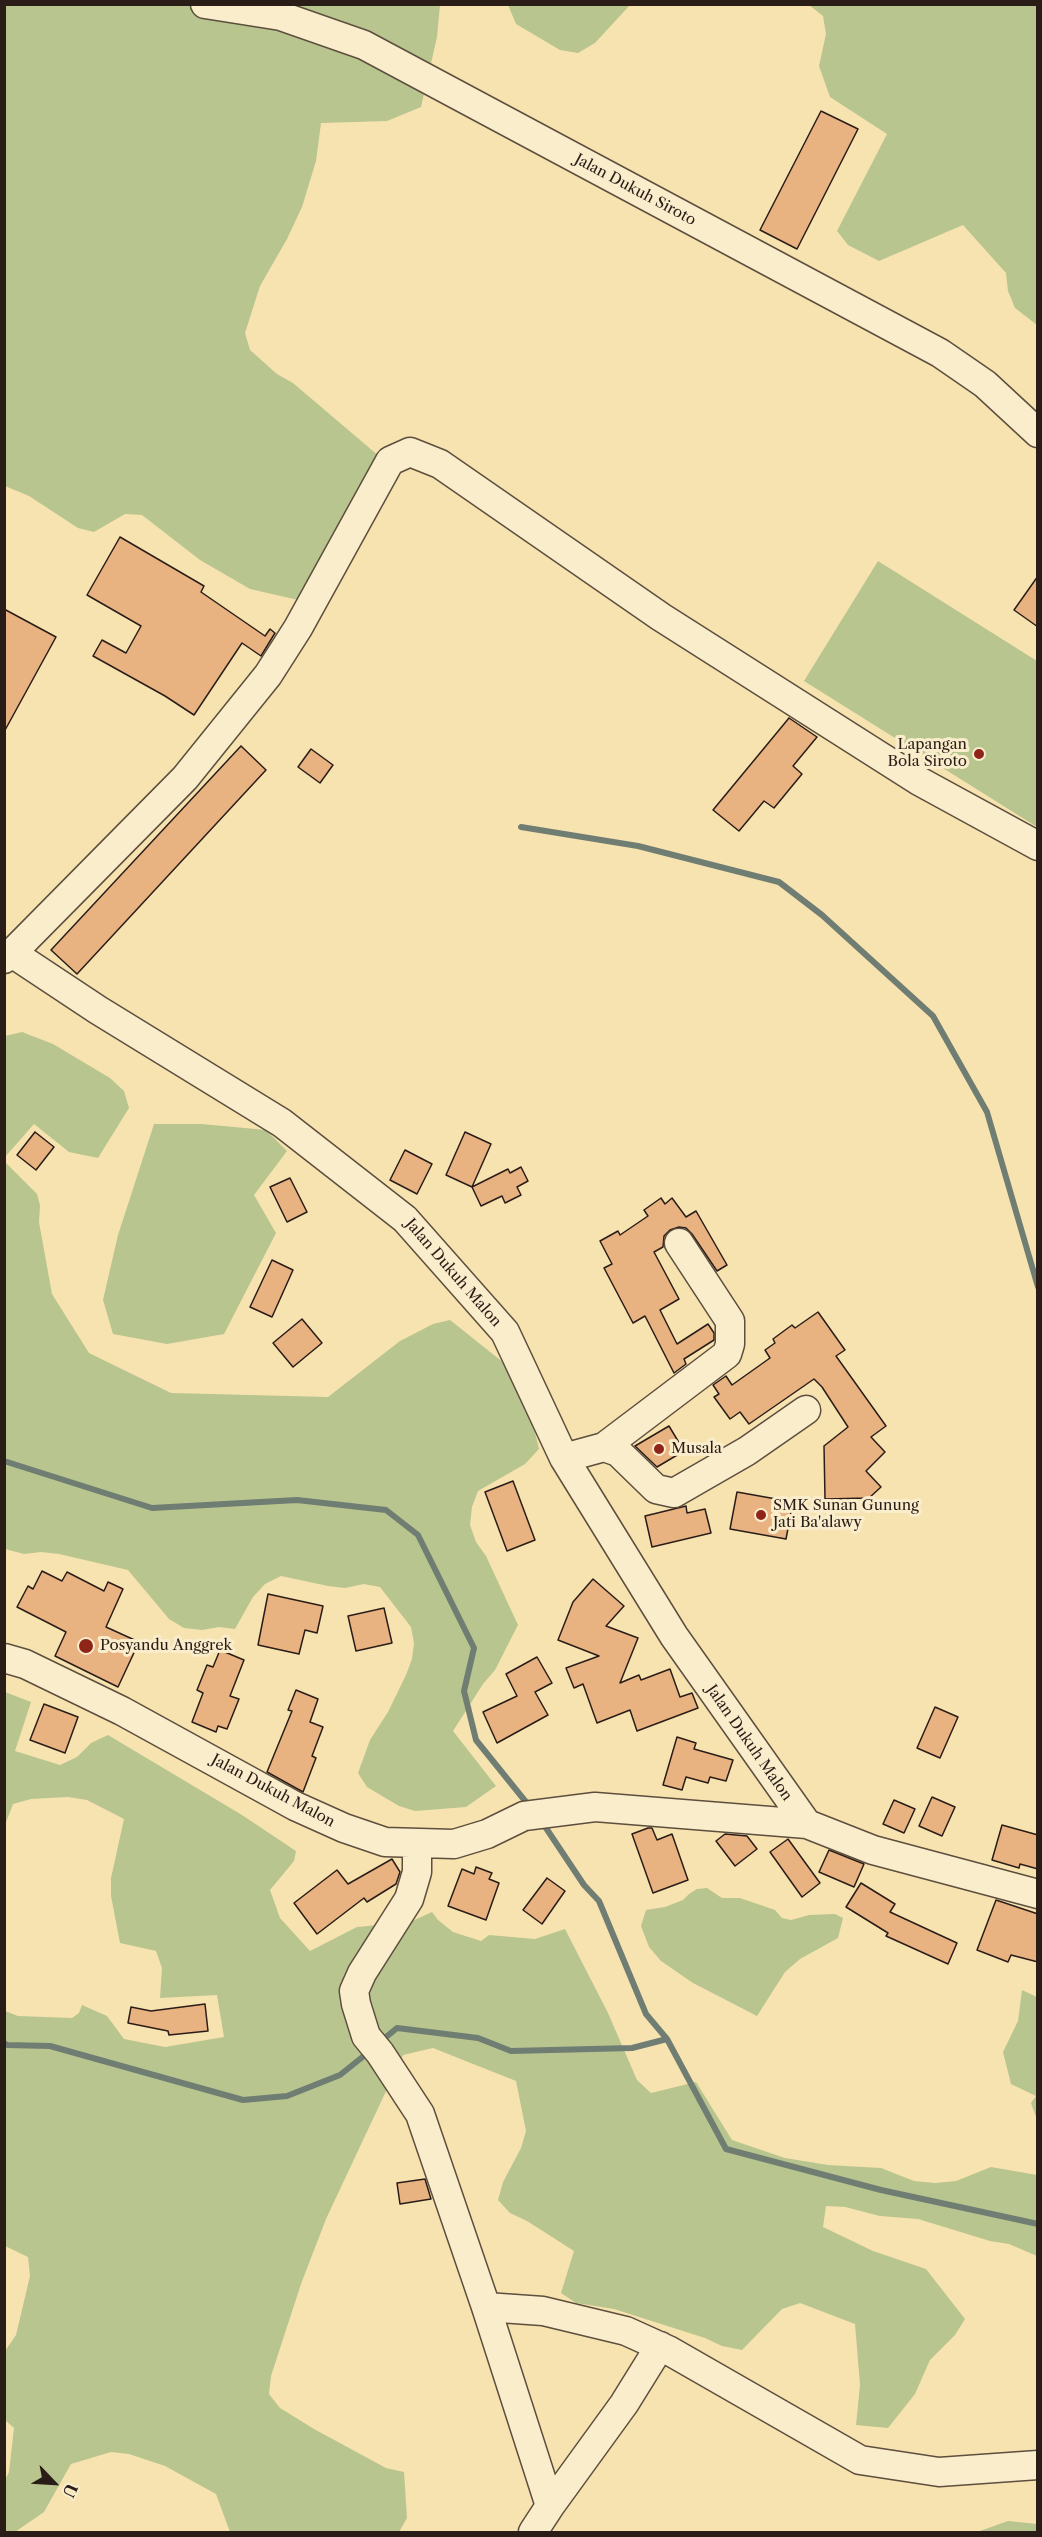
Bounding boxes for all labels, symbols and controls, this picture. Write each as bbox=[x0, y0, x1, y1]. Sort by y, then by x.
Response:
street label: Jalan Dukuh Siroto bbox=[571, 150, 699, 230]
place label: Lapangan Bola Siroto bbox=[888, 736, 967, 771]
marker: Lapangan Bola Siroto bbox=[972, 747, 986, 761]
street label: Jalan Dukuh Malon bbox=[401, 1215, 505, 1331]
place label: Musala bbox=[671, 1440, 722, 1458]
marker: Musala bbox=[652, 1442, 666, 1456]
place label: SMK Sunan Gunung Jati Ba'alawy bbox=[773, 1497, 919, 1532]
marker: SMK Sunan Gunung Jati Ba'alawy bbox=[754, 1508, 768, 1522]
marker: Posyandu Anggrek bbox=[77, 1637, 95, 1655]
place label: Posyandu Anggrek bbox=[100, 1637, 232, 1655]
street label: Jalan Dukuh Malon bbox=[702, 1682, 796, 1804]
street label: Jalan Dukuh Malon bbox=[208, 1751, 338, 1831]
north arrow bbox=[24, 2453, 84, 2513]
text: U bbox=[59, 2480, 82, 2501]

